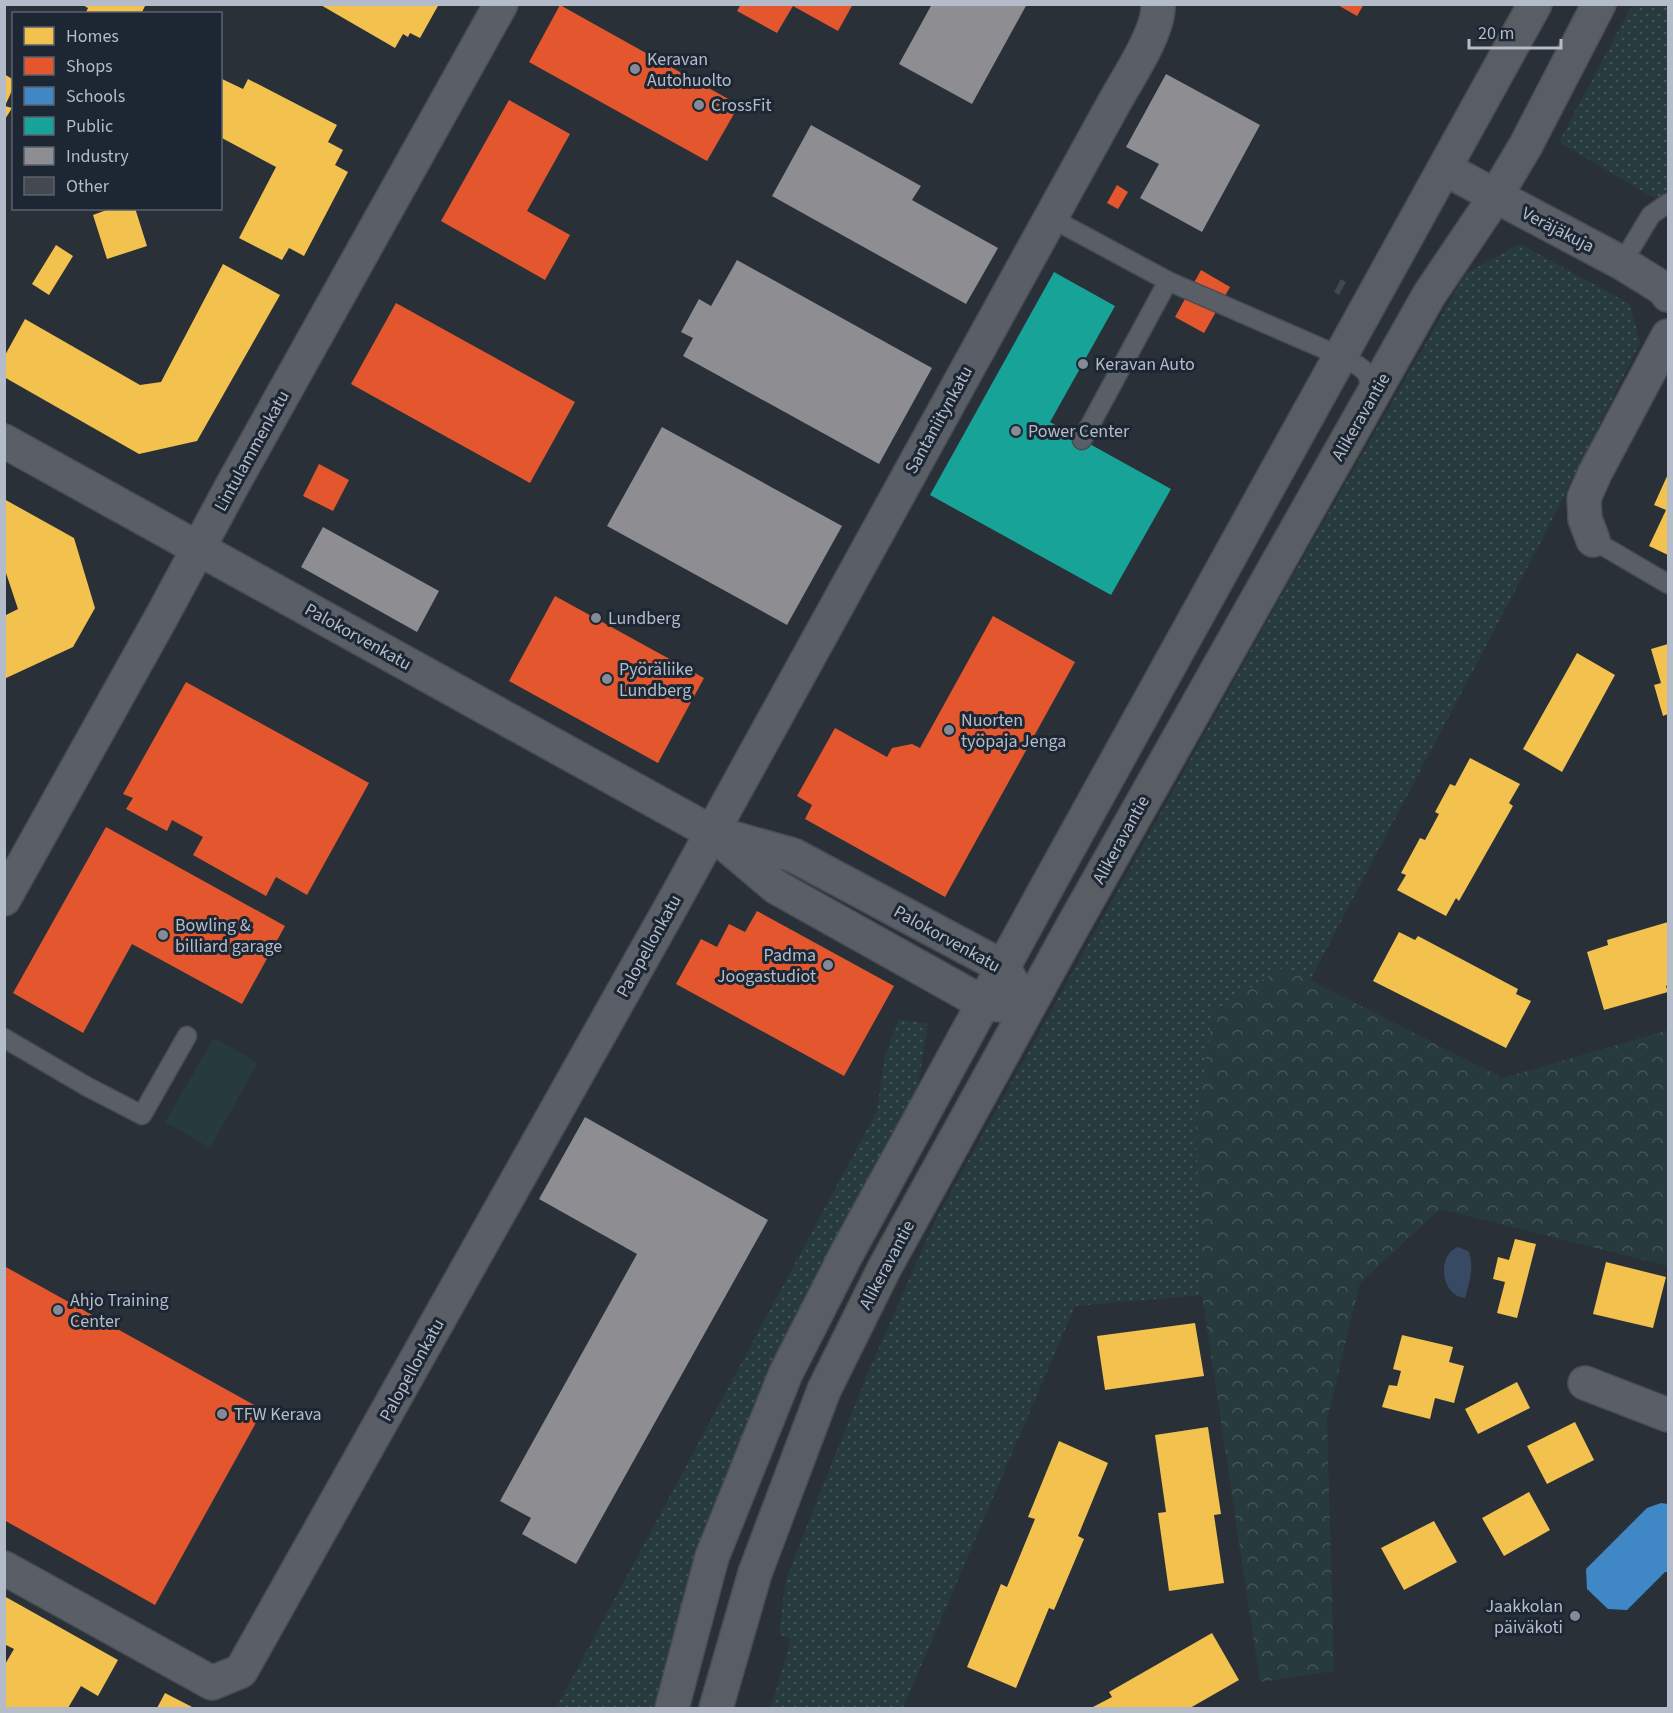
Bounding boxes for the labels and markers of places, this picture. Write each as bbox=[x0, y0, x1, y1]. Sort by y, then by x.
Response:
place label: Keravan Autohuolto bbox=[647, 47, 732, 93]
marker: Keravan Autohuolto bbox=[628, 62, 642, 76]
place label: CrossFit bbox=[711, 93, 772, 118]
marker: CrossFit bbox=[692, 98, 706, 112]
place label: Keravan Auto bbox=[1095, 352, 1195, 377]
marker: Keravan Auto bbox=[1076, 357, 1090, 371]
place label: Power Center bbox=[1028, 419, 1130, 444]
marker: Power Center bbox=[1009, 424, 1023, 438]
place label: Lundberg bbox=[608, 606, 680, 631]
marker: Lundberg bbox=[589, 611, 603, 625]
place label: Pyöräliike Lundberg bbox=[619, 657, 693, 703]
marker: Pyöräliike Lundberg bbox=[600, 672, 614, 686]
place label: Nuorten työpaja Jenga bbox=[961, 708, 1066, 754]
marker: Nuorten työpaja Jenga bbox=[942, 723, 956, 737]
place label: Bowling & billiard garage bbox=[175, 913, 282, 959]
marker: Bowling & billiard garage bbox=[156, 928, 170, 942]
place label: Padma Joogastudiot bbox=[717, 943, 816, 989]
marker: Padma Joogastudiot bbox=[821, 958, 835, 972]
place label: Ahjo Training Center bbox=[70, 1288, 169, 1334]
marker: Ahjo Training Center bbox=[51, 1303, 65, 1317]
place label: TFW Kerava bbox=[234, 1402, 322, 1427]
marker: TFW Kerava bbox=[215, 1407, 229, 1421]
place label: Jaakkolan päiväkoti bbox=[1485, 1594, 1563, 1640]
marker: Jaakkolan päiväkoti bbox=[1568, 1609, 1582, 1623]

